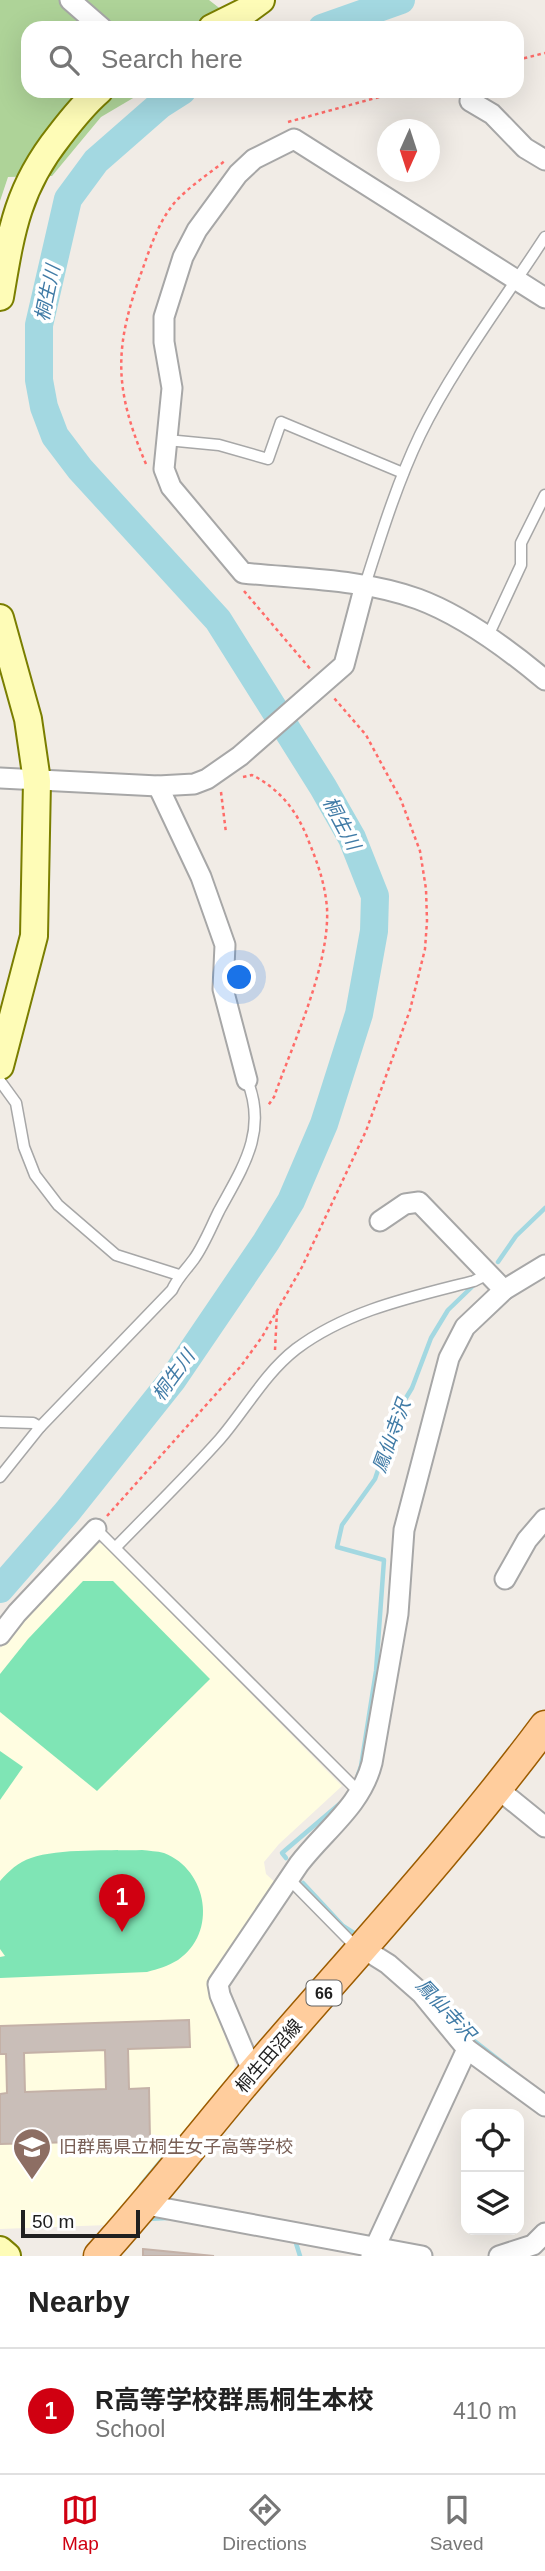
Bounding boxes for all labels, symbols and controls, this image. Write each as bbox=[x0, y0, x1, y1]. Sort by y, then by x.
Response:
search box bbox=[21, 21, 524, 98]
icon: search bbox=[45, 41, 83, 79]
text: Search here bbox=[101, 44, 243, 74]
north arrow bbox=[377, 119, 440, 182]
water label: 桐生川 bbox=[31, 261, 64, 323]
water label: 桐生川 bbox=[319, 793, 365, 855]
your location bbox=[222, 960, 256, 994]
water label: 桐生川 bbox=[148, 1344, 200, 1405]
water label: 鳳仙寺沢 bbox=[369, 1394, 415, 1475]
pin: 1 bbox=[99, 1874, 145, 1932]
water label: 鳳仙寺沢 bbox=[412, 1974, 481, 2046]
road number: 66 bbox=[306, 1980, 342, 2006]
street label: 桐生田沼線 bbox=[232, 2015, 306, 2097]
map controls bbox=[461, 2109, 524, 2235]
button: locate bbox=[461, 2109, 524, 2172]
school or university icon: 旧群馬県立桐生女子高等学校 bbox=[11, 2126, 53, 2181]
place label: 旧群馬県立桐生女子高等学校 bbox=[59, 2137, 293, 2157]
button: layers bbox=[461, 2172, 524, 2235]
scale bar bbox=[21, 2207, 140, 2239]
text: 50 m bbox=[32, 2211, 74, 2232]
text: Nearby bbox=[28, 2285, 130, 2318]
text: R高等学校群馬桐生本校 bbox=[95, 2385, 374, 2415]
text: 1 bbox=[45, 2398, 57, 2424]
text: 410 m bbox=[453, 2398, 517, 2424]
text: School bbox=[95, 2416, 165, 2442]
tab: Map bbox=[61, 2491, 99, 2555]
tab: Directions bbox=[222, 2491, 307, 2555]
tab: Saved bbox=[430, 2491, 484, 2555]

